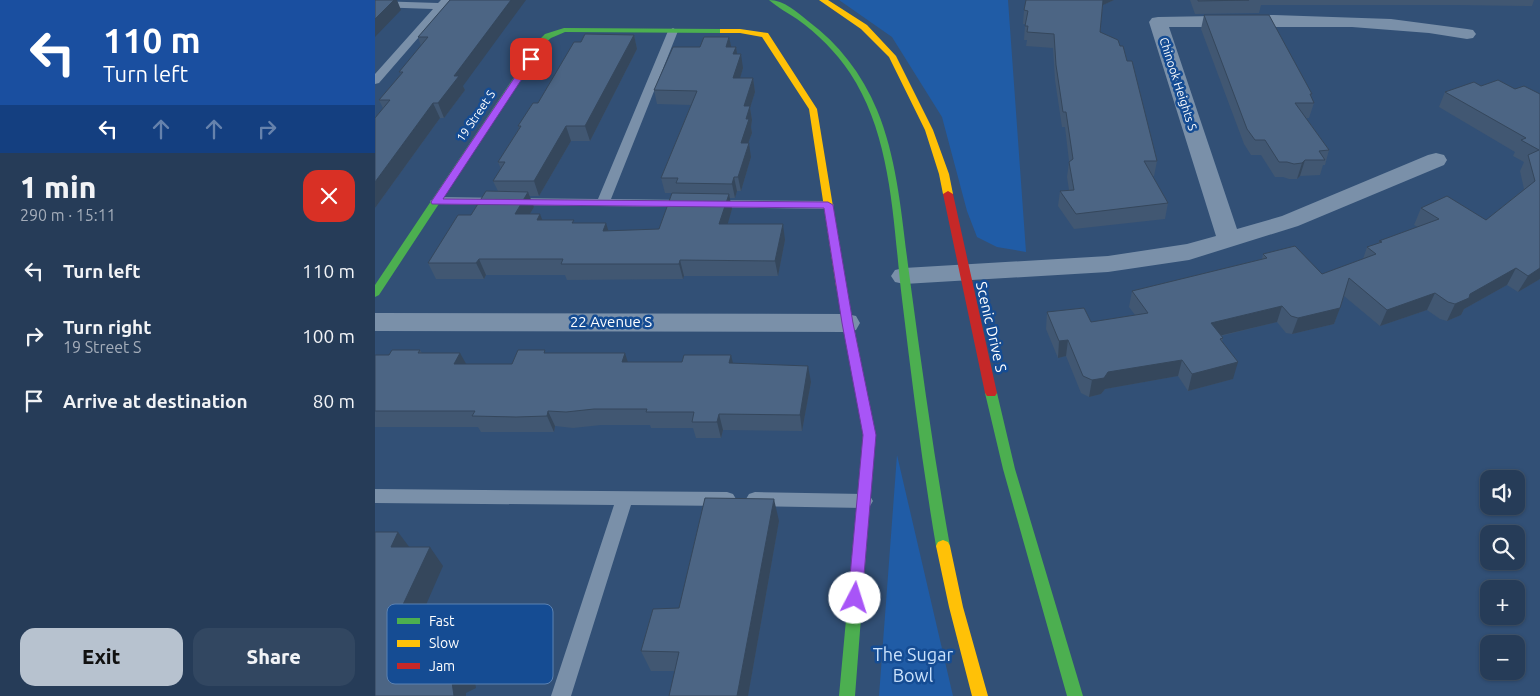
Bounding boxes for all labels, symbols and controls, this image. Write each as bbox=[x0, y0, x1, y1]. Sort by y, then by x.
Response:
icon: left bbox=[20, 20, 85, 85]
text: 110 m bbox=[103, 20, 201, 60]
street label: Chinook Heights S bbox=[1157, 35, 1200, 132]
pin bbox=[510, 38, 552, 80]
icon: arrive bbox=[517, 45, 545, 73]
text: Turn left bbox=[103, 61, 188, 86]
street label: 19 Street S bbox=[454, 88, 497, 144]
icon: left bbox=[94, 115, 122, 143]
icon: ahead bbox=[147, 115, 175, 143]
icon: ahead bbox=[200, 115, 228, 143]
icon: right bbox=[253, 115, 281, 143]
text: 1 min bbox=[20, 170, 96, 204]
button: close bbox=[303, 170, 355, 222]
text: 290 m · 15:11 bbox=[20, 206, 116, 224]
icon: left bbox=[20, 257, 48, 285]
text: Turn left bbox=[63, 260, 141, 282]
text: 110 m bbox=[302, 260, 355, 282]
street label: Scenic Drive S bbox=[973, 280, 1010, 374]
street label: 22 Avenue S bbox=[570, 313, 652, 330]
text: Turn right bbox=[63, 316, 151, 338]
icon: right bbox=[20, 322, 48, 350]
text: 100 m bbox=[302, 325, 355, 347]
text: 19 Street S bbox=[63, 338, 141, 356]
icon: arrive bbox=[20, 387, 48, 415]
text: Arrive at destination bbox=[63, 390, 248, 412]
text: 80 m bbox=[313, 390, 355, 412]
map controls bbox=[1480, 470, 1525, 680]
button: sound bbox=[1480, 470, 1525, 515]
button: search bbox=[1480, 525, 1525, 570]
position arrow bbox=[828, 571, 880, 623]
button: + bbox=[1480, 580, 1525, 625]
legend bbox=[387, 604, 553, 684]
text: Fast bbox=[429, 613, 455, 629]
button: Exit bbox=[20, 628, 183, 686]
button: Share bbox=[193, 628, 355, 686]
text: Slow bbox=[429, 635, 459, 651]
button: − bbox=[1480, 635, 1525, 680]
park label: The Sugar Bowl bbox=[873, 644, 953, 685]
text: Jam bbox=[429, 658, 455, 674]

